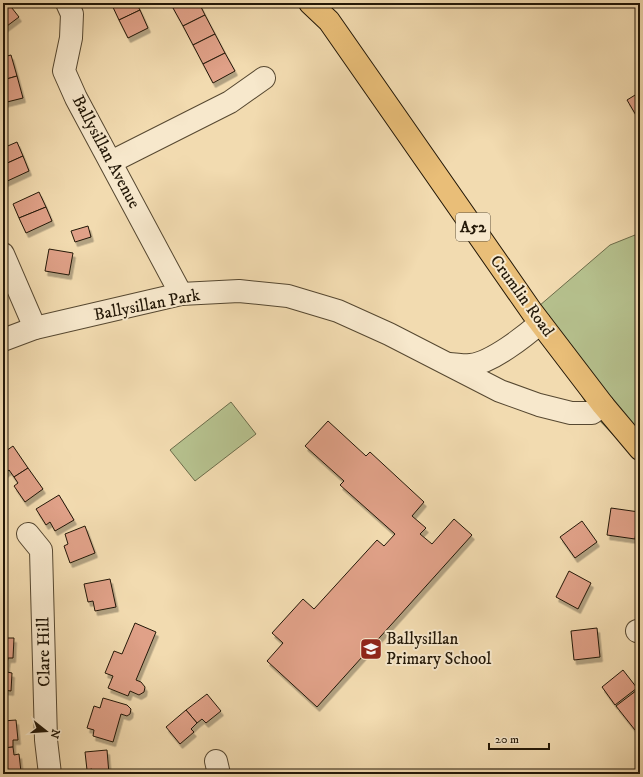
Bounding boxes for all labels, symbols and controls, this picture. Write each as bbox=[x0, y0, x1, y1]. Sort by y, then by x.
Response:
street label: Ballysillan Avenue bbox=[67, 92, 145, 212]
road number: A52 bbox=[456, 213, 490, 241]
street label: Crumlin Road bbox=[485, 251, 559, 342]
street label: Ballysillan Park bbox=[92, 284, 203, 326]
street label: Clare Hill bbox=[32, 617, 56, 687]
place label: Ballysillan Primary School bbox=[386, 628, 491, 670]
school or university icon: Ballysillan Primary School bbox=[358, 636, 384, 662]
north arrow bbox=[26, 711, 66, 751]
scale bar bbox=[489, 725, 549, 751]
text: N bbox=[47, 727, 63, 740]
text: 20 m bbox=[495, 732, 519, 747]

